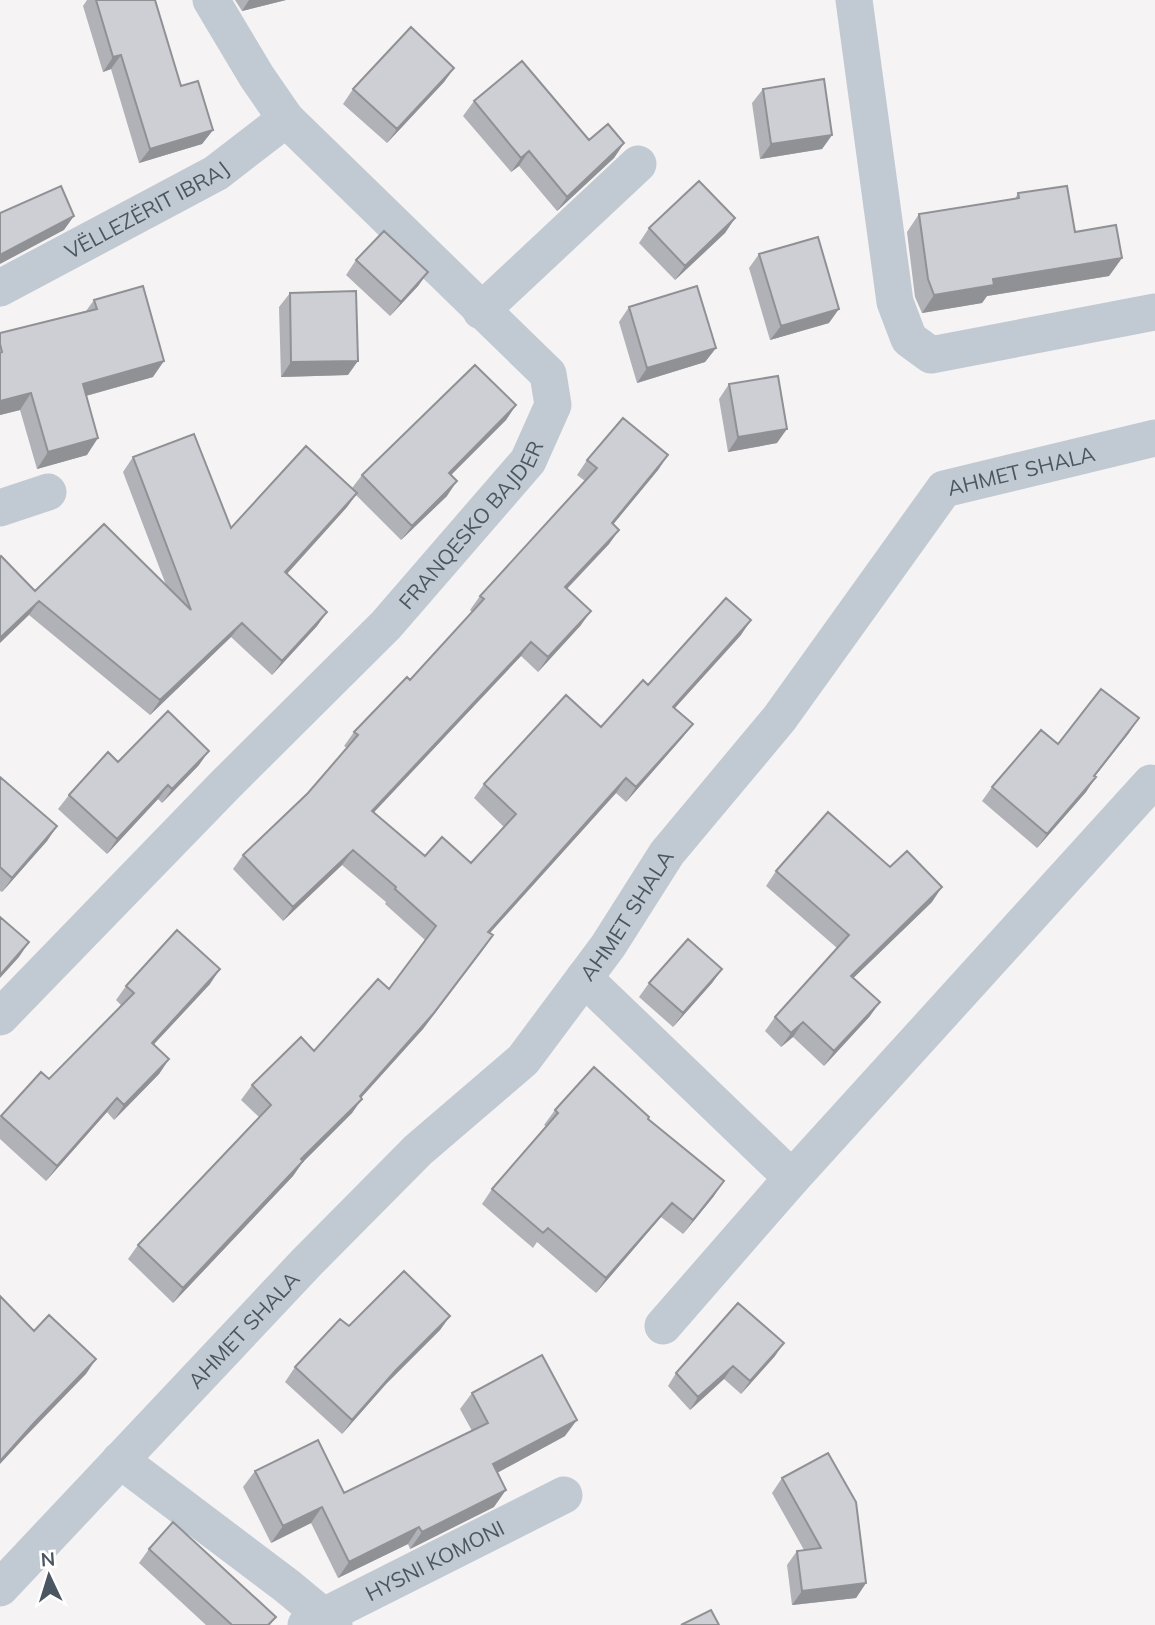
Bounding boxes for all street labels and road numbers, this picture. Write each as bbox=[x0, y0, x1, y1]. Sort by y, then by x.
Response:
street label: VËLLEZËRIT IBRAJ bbox=[60, 155, 234, 264]
street label: FRANQESKO BAJDER bbox=[393, 436, 549, 614]
street label: AHMET SHALA bbox=[945, 440, 1098, 501]
street label: AHMET SHALA bbox=[574, 844, 679, 985]
street label: AHMET SHALA bbox=[182, 1265, 305, 1393]
street label: HYSNI KOMONI bbox=[361, 1514, 508, 1606]

